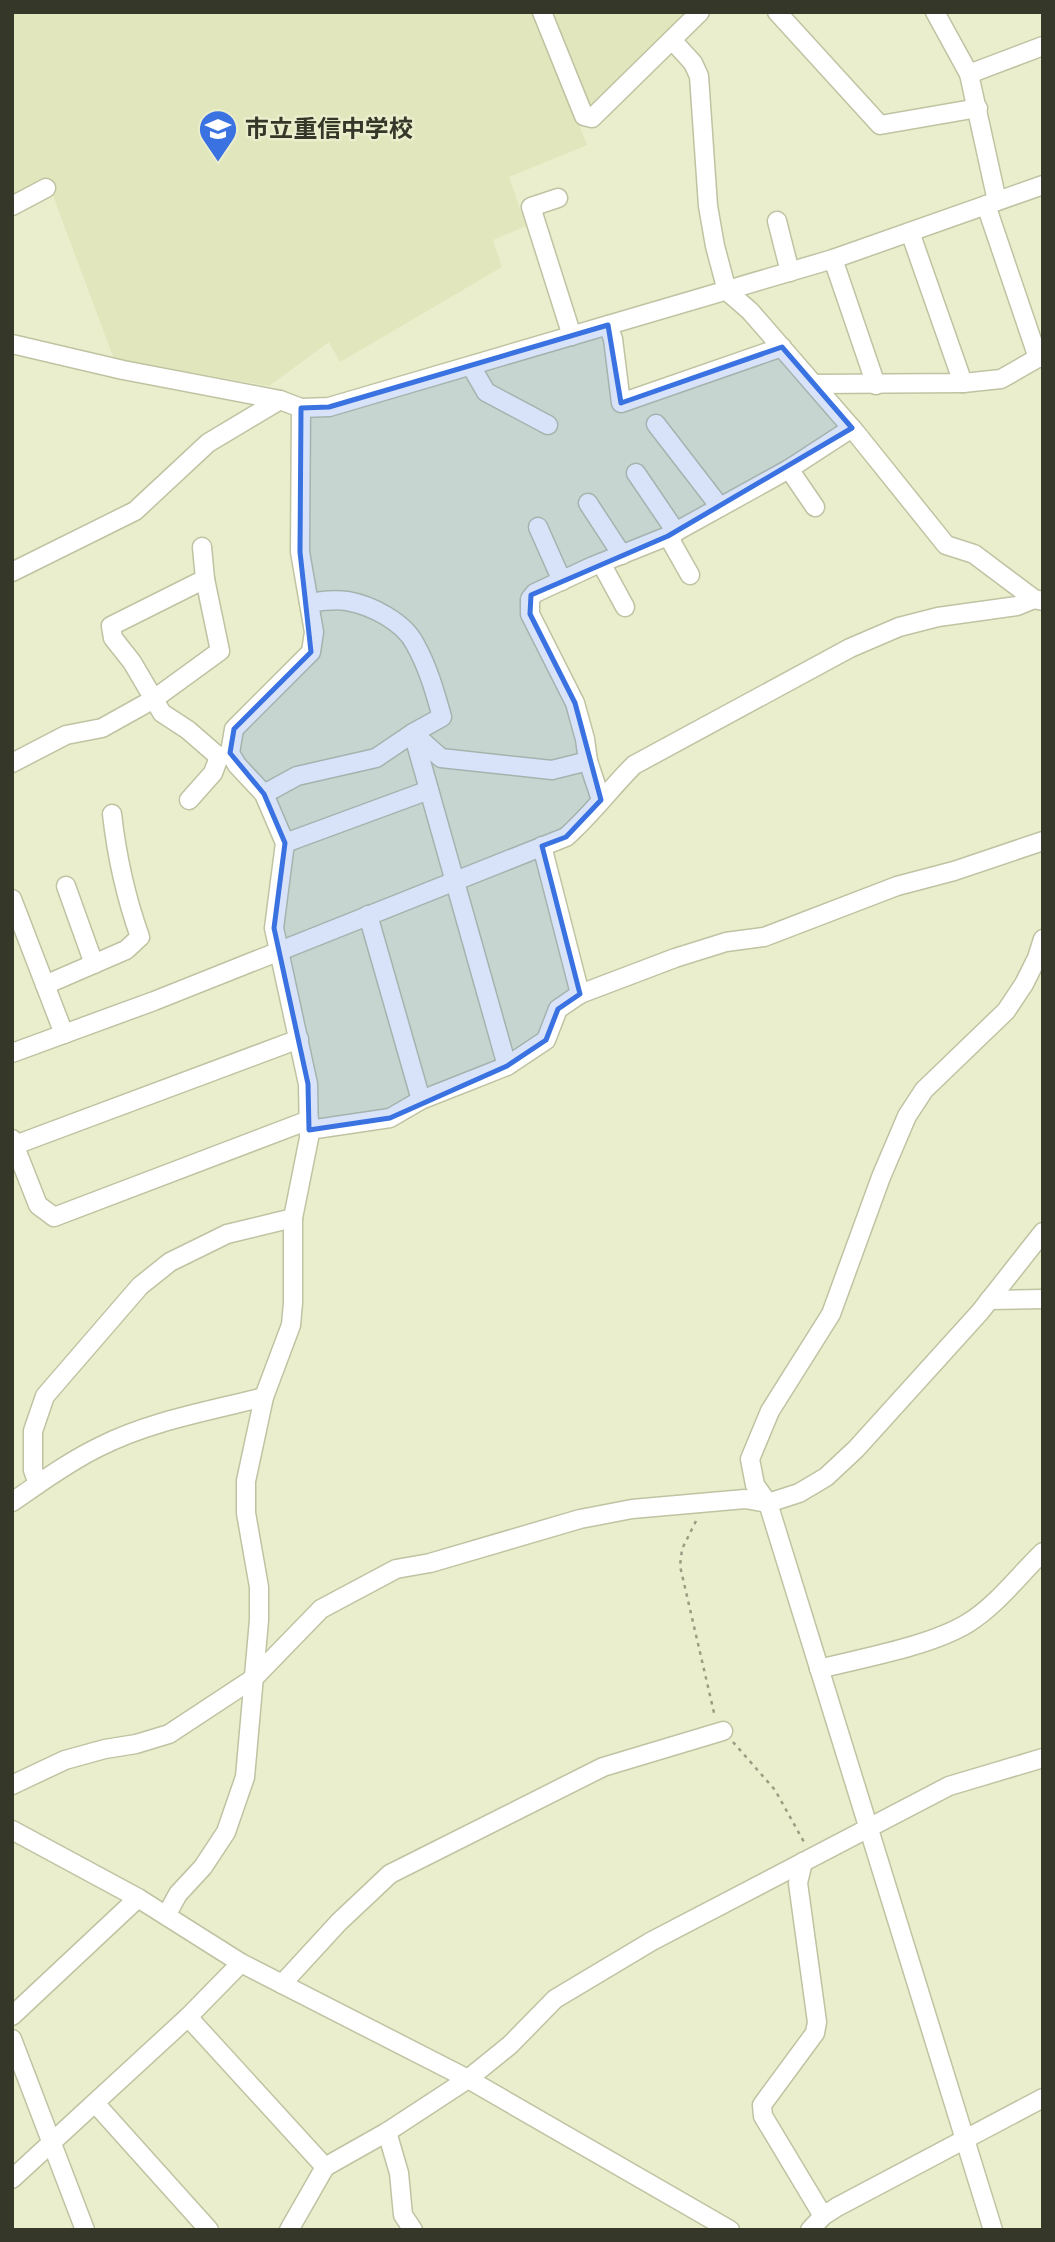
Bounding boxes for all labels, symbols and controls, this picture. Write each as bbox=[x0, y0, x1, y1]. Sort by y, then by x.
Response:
school or university icon: 市立重信中学校 bbox=[197, 108, 239, 163]
place label: 市立重信中学校 bbox=[245, 114, 413, 143]

